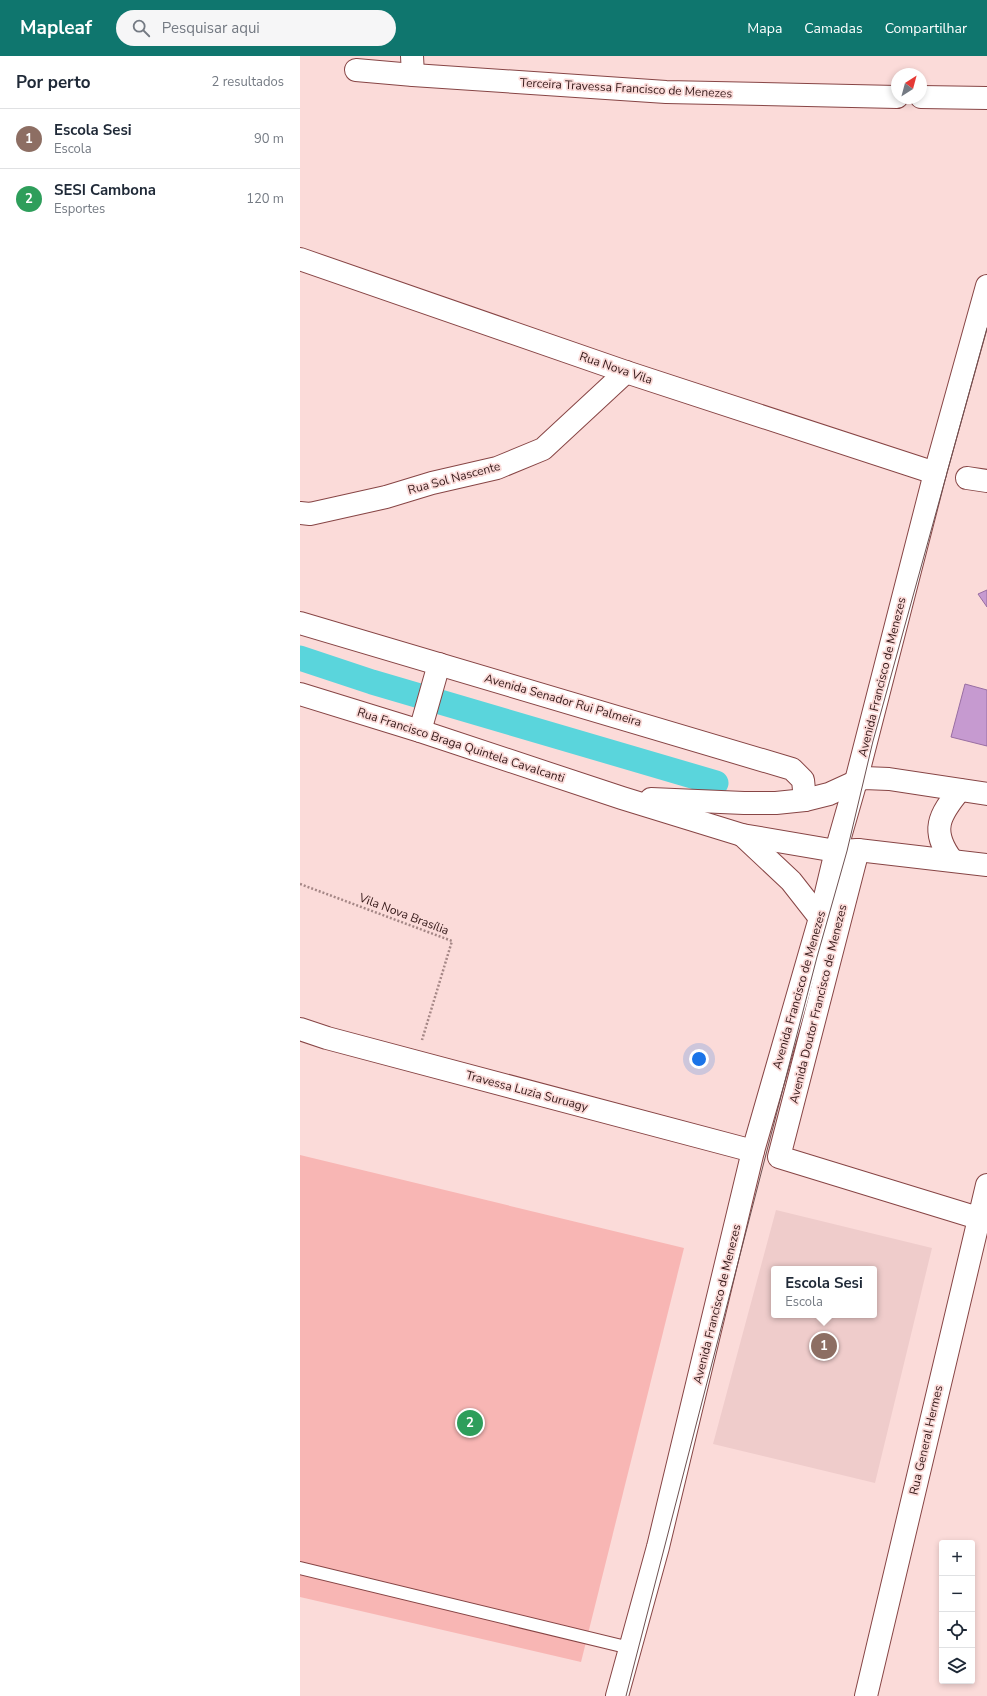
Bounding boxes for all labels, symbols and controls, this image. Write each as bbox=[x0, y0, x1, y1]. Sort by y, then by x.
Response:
search box bbox=[116, 10, 396, 46]
text: Mapleaf bbox=[20, 15, 92, 41]
icon: search bbox=[130, 17, 152, 39]
text: Pesquisar aqui bbox=[162, 18, 260, 38]
text: Mapa bbox=[747, 19, 782, 38]
text: Camadas bbox=[804, 19, 863, 38]
text: Compartilhar bbox=[885, 19, 967, 38]
north arrow bbox=[891, 68, 927, 104]
text: Por perto bbox=[16, 71, 91, 94]
text: 2 resultados bbox=[212, 73, 284, 91]
street label: Terceira Travessa Francisco de Menezes bbox=[519, 74, 733, 102]
text: Escola Sesi bbox=[54, 120, 132, 140]
text: 1 bbox=[25, 130, 33, 148]
text: 90 m bbox=[254, 130, 284, 148]
text: Escola bbox=[54, 140, 92, 158]
text: SESI Cambona bbox=[54, 180, 156, 200]
text: 2 bbox=[25, 190, 33, 208]
text: 120 m bbox=[246, 190, 284, 208]
text: Esportes bbox=[54, 200, 105, 218]
street label: Rua Nova Vila bbox=[577, 348, 655, 388]
street label: Rua Sol Nascente bbox=[406, 458, 502, 498]
street label: Avenida Francisco de Menezes bbox=[854, 595, 910, 758]
street label: Avenida Senador Rui Palmeira bbox=[483, 670, 643, 730]
street label: Rua Francisco Braga Quintela Cavalcanti bbox=[355, 704, 567, 786]
street label: Vila Nova Brasília bbox=[356, 889, 451, 939]
street label: Avenida Doutor Francisco de Menezes bbox=[786, 903, 851, 1105]
street label: Avenida Francisco de Menezes bbox=[769, 909, 829, 1071]
your location bbox=[689, 1049, 709, 1069]
street label: Travessa Luzia Suruagy bbox=[464, 1067, 591, 1115]
street label: Avenida Francisco de Menezes bbox=[689, 1222, 745, 1385]
popup bbox=[771, 1266, 877, 1318]
text: Escola Sesi bbox=[785, 1273, 863, 1293]
text: Escola bbox=[785, 1293, 823, 1311]
pin: 1 bbox=[811, 1331, 837, 1361]
street label: Rua General Hermes bbox=[906, 1383, 946, 1496]
pin: 2 bbox=[457, 1408, 483, 1438]
map controls bbox=[939, 1540, 975, 1684]
button: + bbox=[939, 1540, 975, 1576]
button: − bbox=[939, 1576, 975, 1612]
button: locate bbox=[939, 1612, 975, 1648]
button: layers bbox=[939, 1648, 975, 1684]

